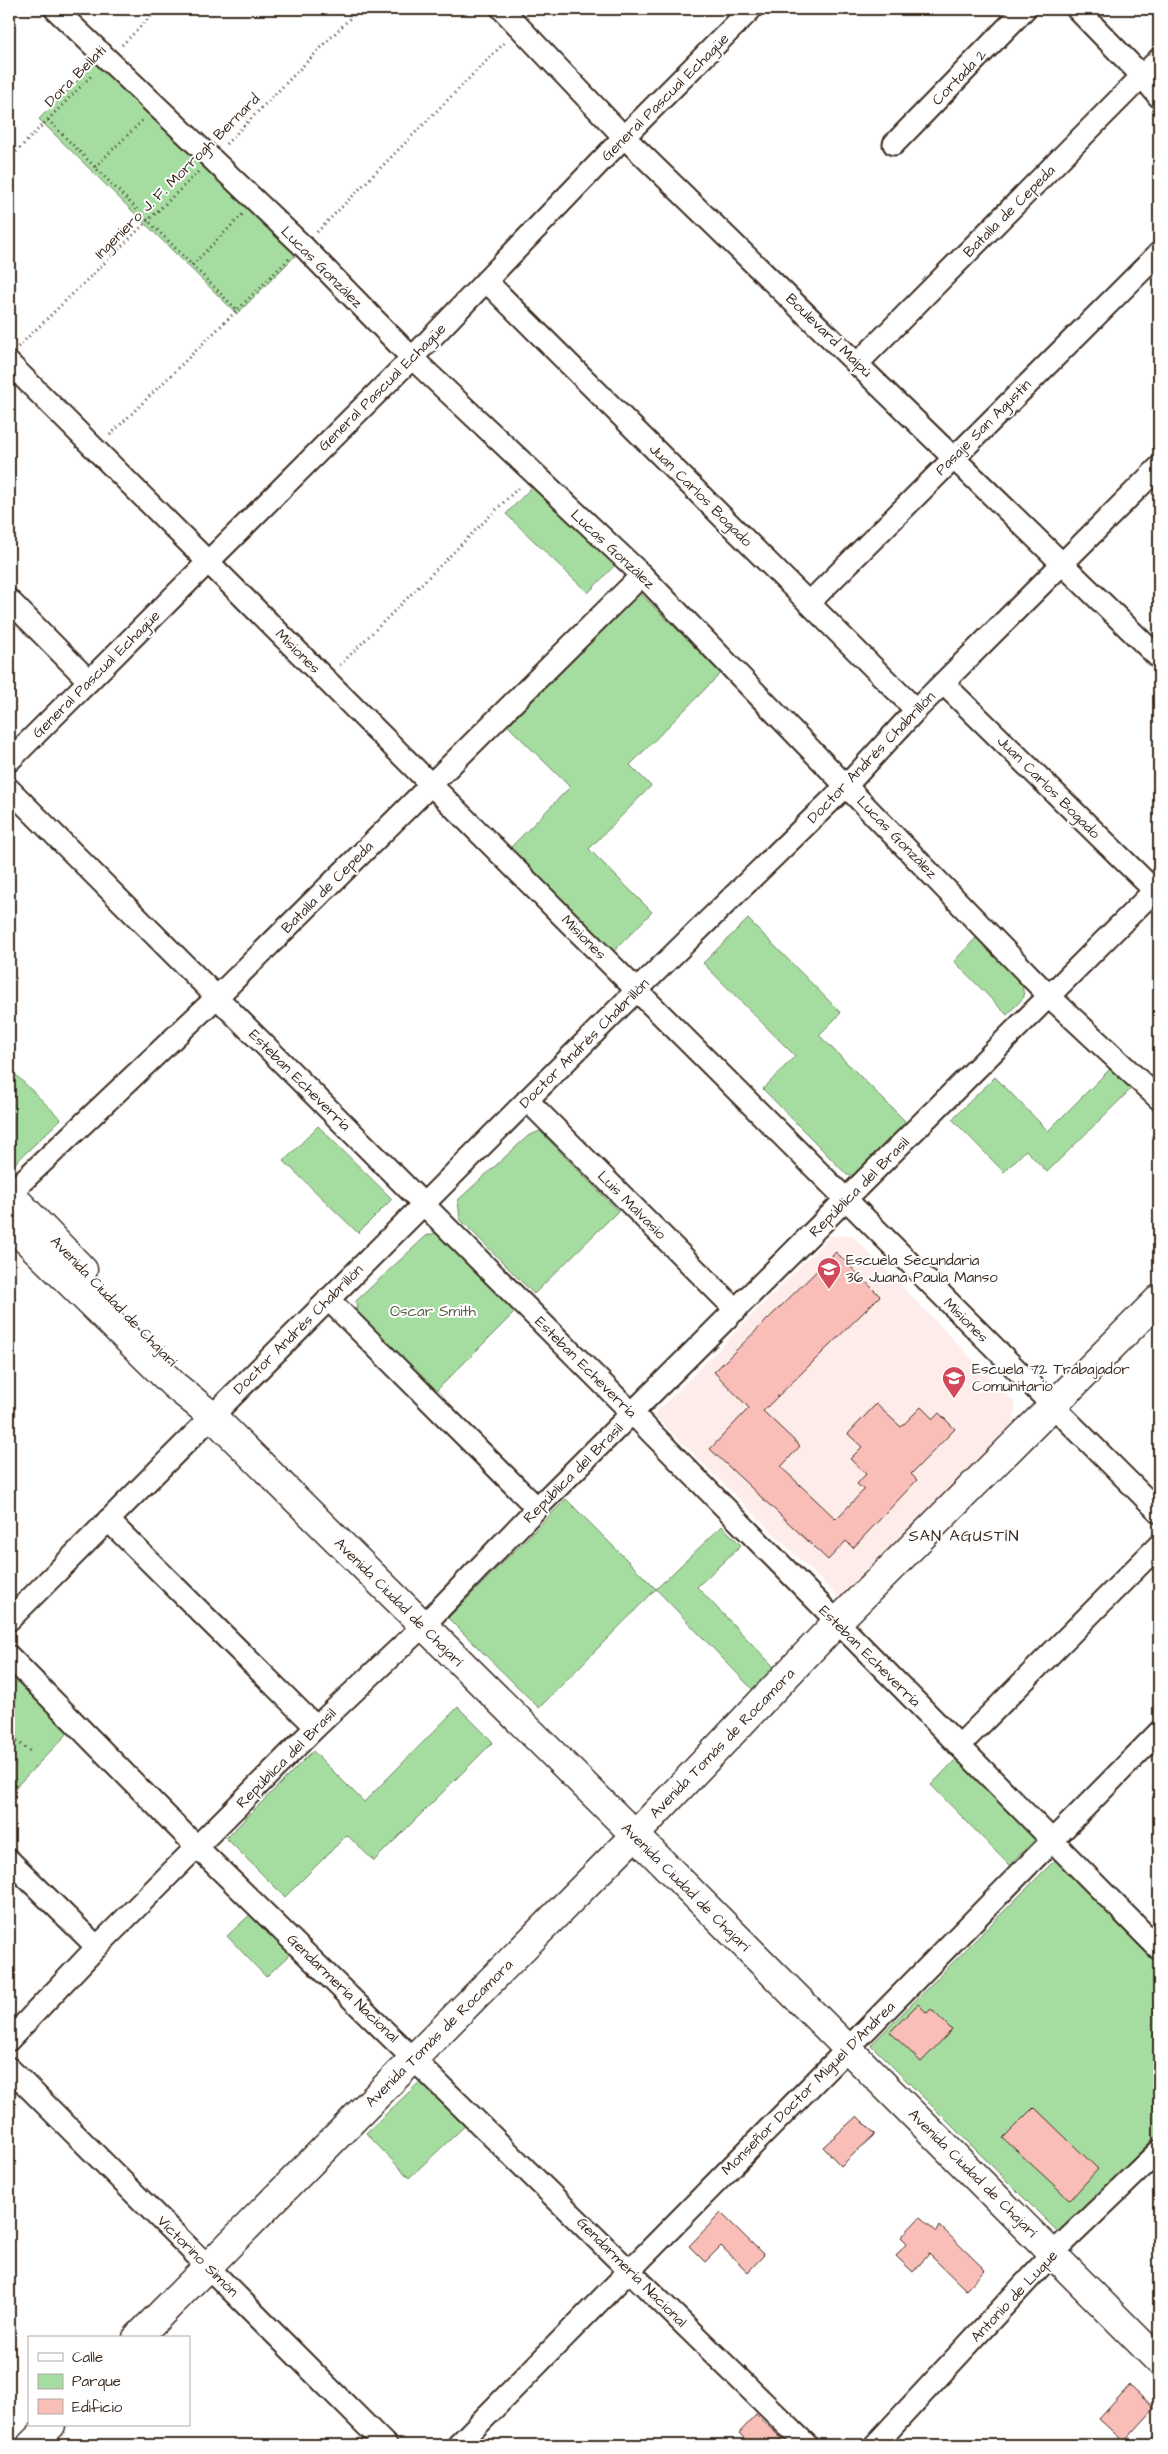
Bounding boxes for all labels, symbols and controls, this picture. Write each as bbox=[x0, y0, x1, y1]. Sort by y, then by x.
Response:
street label: General Pascual Echagüe bbox=[597, 29, 735, 167]
street label: Dora Bellati bbox=[40, 40, 111, 112]
street label: Cortada 2 bbox=[927, 44, 992, 110]
street label: Ingeniero J. F. Morrogh Bernard bbox=[90, 89, 266, 264]
street label: Batalla de Cepeda bbox=[959, 160, 1060, 262]
street label: Lucas González bbox=[276, 222, 368, 313]
street label: Boulevard Maipú bbox=[781, 289, 877, 382]
street label: General Pascual Echagüe bbox=[314, 319, 452, 457]
street label: Pasaje San Agustín bbox=[931, 374, 1037, 481]
street label: Juan Carlos Bogado bbox=[644, 439, 757, 553]
street label: Lucas González bbox=[566, 505, 660, 594]
street label: General Pascual Echagüe bbox=[28, 606, 166, 744]
street label: Misiones bbox=[270, 624, 325, 679]
street label: Doctor Andrés Chabrillón bbox=[803, 686, 941, 828]
street label: Juan Carlos Bogado bbox=[992, 731, 1105, 845]
street label: Lucas González bbox=[852, 791, 942, 884]
street label: Batalla de Cepeda bbox=[277, 836, 378, 938]
street label: Misiones bbox=[556, 910, 611, 965]
street label: Doctor Andrés Chabrillón bbox=[515, 973, 655, 1113]
street label: Esteban Echeverría bbox=[244, 1025, 356, 1136]
street label: República del Brasil bbox=[805, 1133, 914, 1242]
street label: Luis Malvasio bbox=[592, 1166, 671, 1245]
street label: Avenida Ciudad de Chajarí bbox=[45, 1231, 182, 1372]
place label: Escuela Secundaria 36 Juana Paula Manso bbox=[846, 1250, 998, 1288]
school or university icon: Escuela Secundaria 36 Juana Paula Manso bbox=[816, 1256, 842, 1290]
street label: Doctor Andrés Chabrillón bbox=[229, 1259, 369, 1399]
street label: Misiones bbox=[938, 1293, 993, 1348]
park label: Oscar Smith bbox=[390, 1301, 477, 1322]
street label: Esteban Echeverría bbox=[530, 1312, 642, 1423]
place label: Escuela 72 Trabajador Comunitario bbox=[972, 1359, 1129, 1397]
school or university icon: Escuela 72 Trabajador Comunitario bbox=[941, 1365, 967, 1399]
street label: República del Brasil bbox=[519, 1419, 628, 1528]
district label: SAN AGUSTÍN bbox=[909, 1525, 1019, 1547]
street label: Avenida Ciudad de Chajarí bbox=[330, 1533, 468, 1672]
street label: Esteban Echeverría bbox=[814, 1601, 926, 1712]
street label: Avenida Tomás de Rocamora bbox=[645, 1663, 800, 1823]
street label: República del Brasil bbox=[232, 1704, 341, 1813]
street label: Avenida Ciudad de Chajarí bbox=[617, 1818, 755, 1957]
street label: Gendarmería Nacional bbox=[282, 1929, 403, 2047]
street label: Avenida Tomás de Rocamora bbox=[361, 1954, 518, 2112]
street label: Monseñor Doctor Miguel D'Andrea bbox=[717, 1996, 901, 2181]
street label: Avenida Ciudad de Chajarí bbox=[904, 2104, 1042, 2243]
street label: Victorino Simón bbox=[152, 2211, 243, 2302]
street label: Gendarmería Nacional bbox=[572, 2212, 692, 2332]
street label: Antonio de Luque bbox=[966, 2246, 1063, 2347]
legend bbox=[28, 2336, 190, 2426]
text: Calle bbox=[72, 2347, 103, 2368]
text: Parque bbox=[72, 2371, 121, 2392]
text: Edificio bbox=[72, 2397, 123, 2418]

